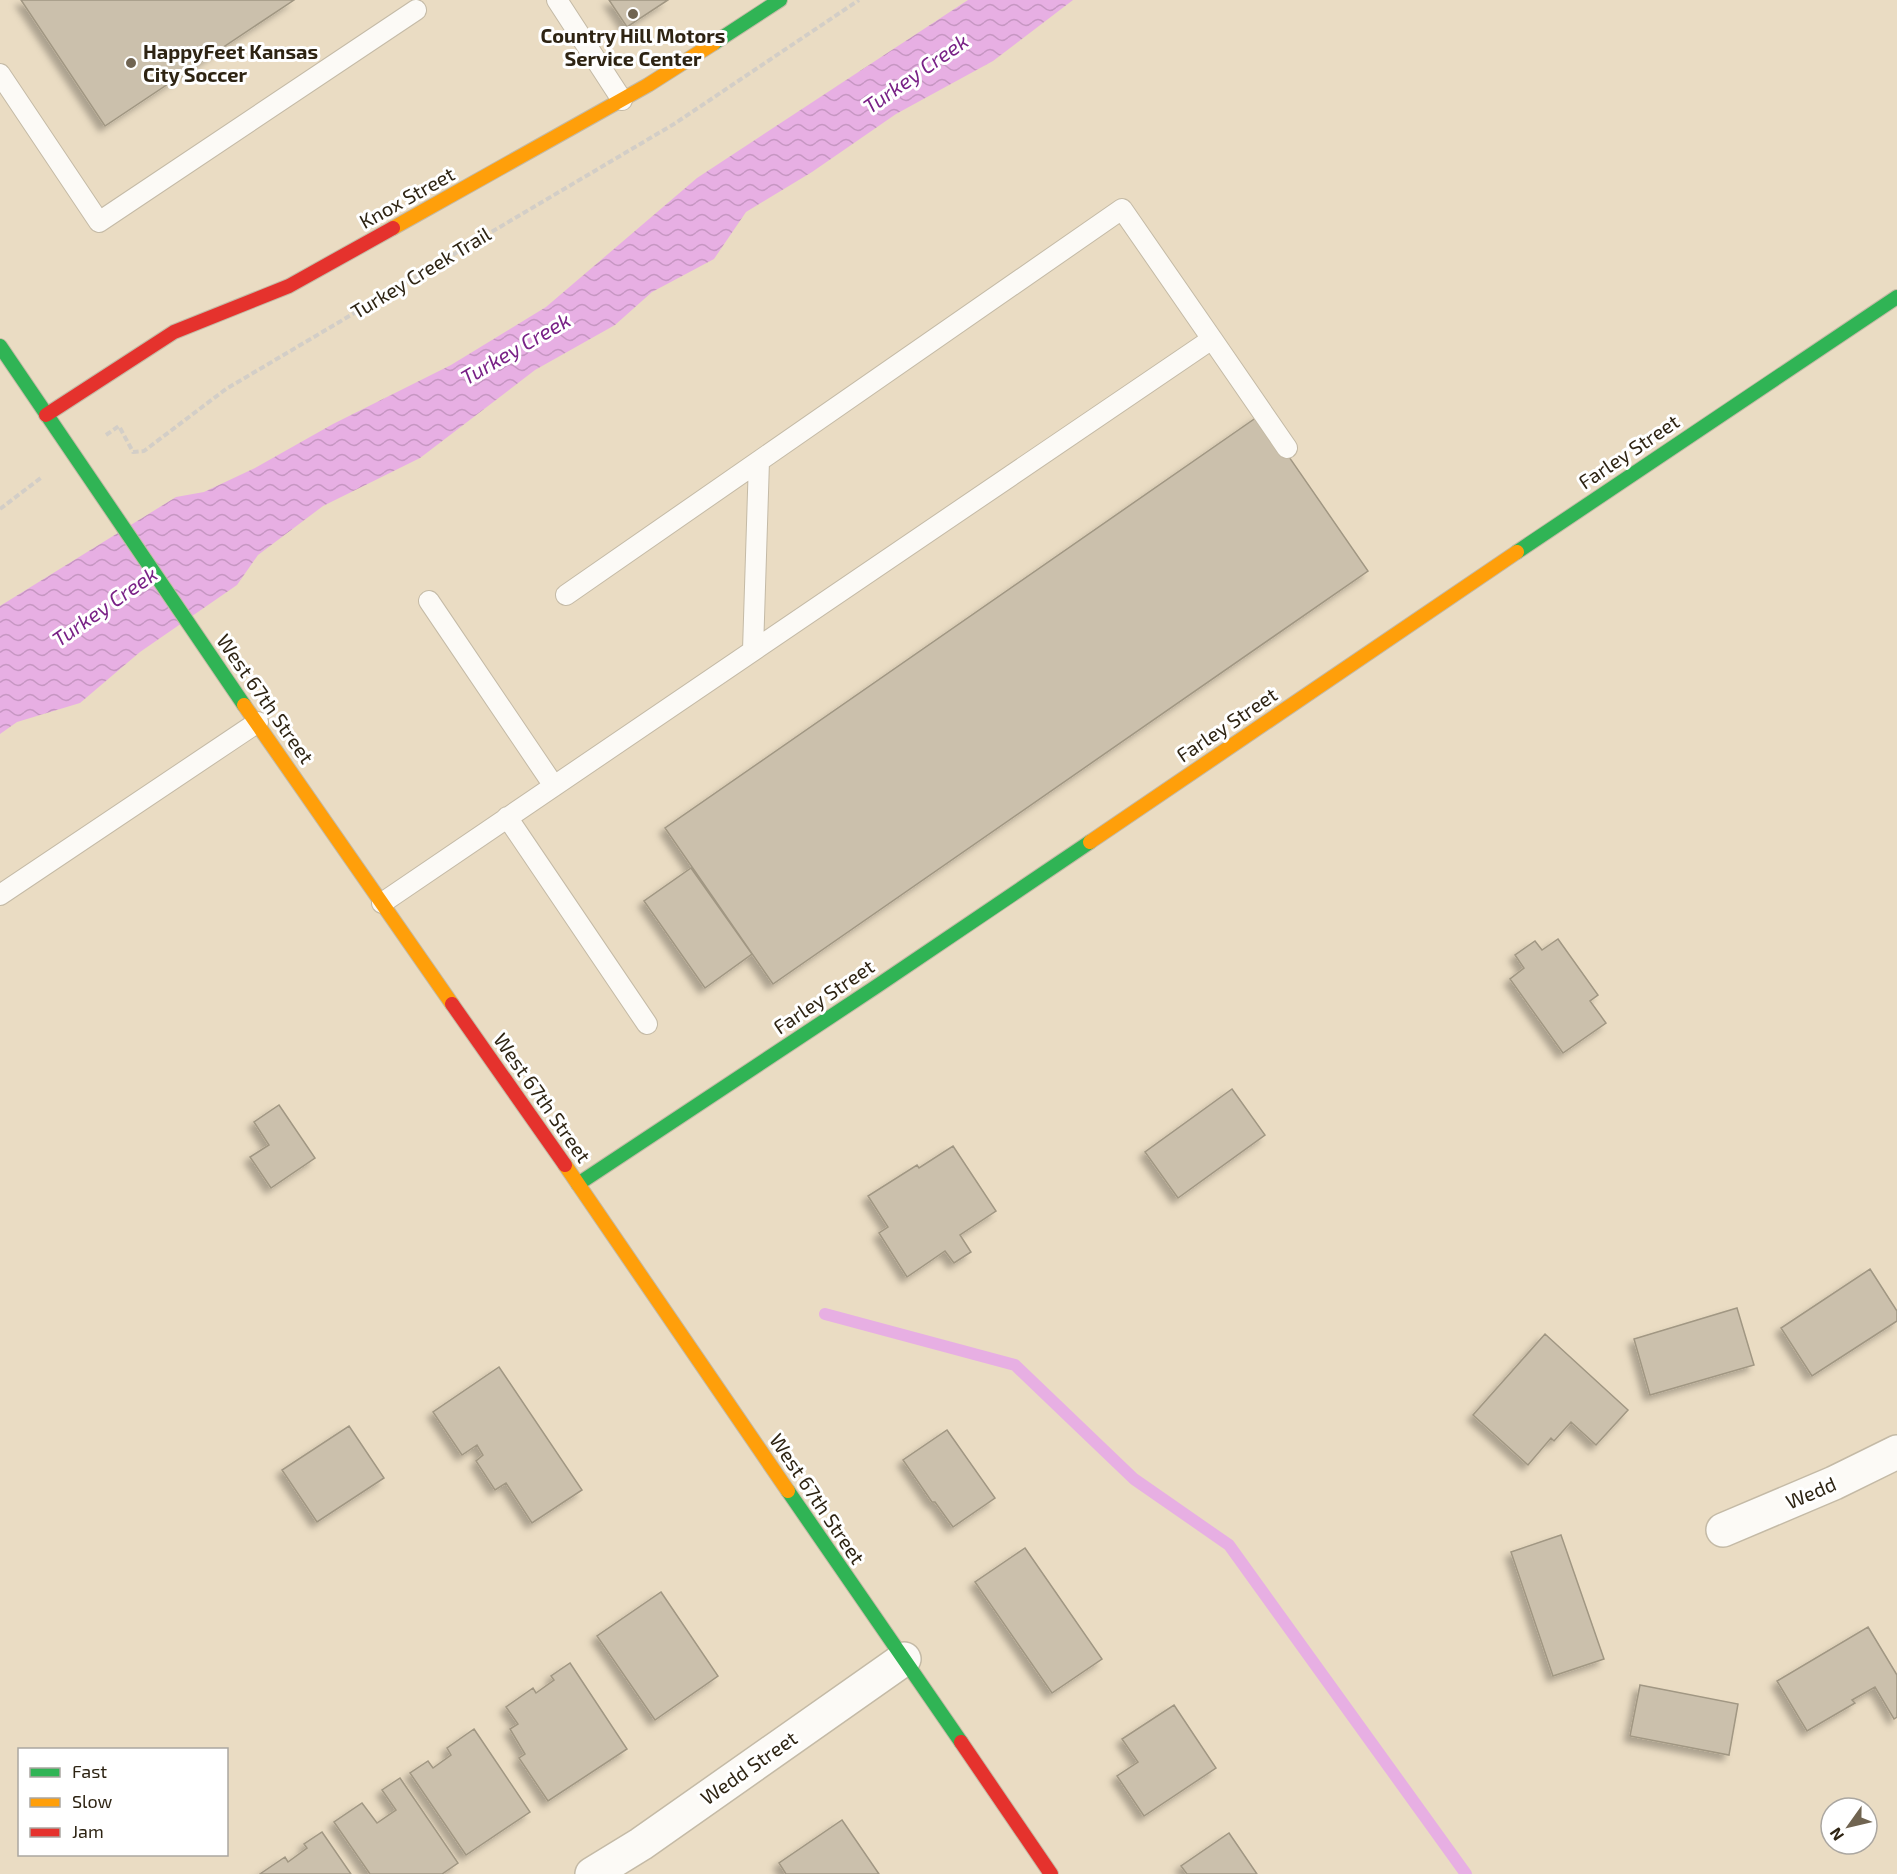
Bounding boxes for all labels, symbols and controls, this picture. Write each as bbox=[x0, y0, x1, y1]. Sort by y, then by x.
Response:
marker: Country Hill Motors Service Center bbox=[626, 7, 640, 21]
place label: Country Hill Motors Service Center bbox=[541, 23, 725, 70]
water label: Turkey Creek bbox=[858, 27, 973, 119]
place label: HappyFeet Kansas City Soccer bbox=[143, 39, 318, 87]
marker: HappyFeet Kansas City Soccer bbox=[124, 56, 138, 70]
street label: Knox Street bbox=[355, 161, 459, 233]
street label: Turkey Creek Trail bbox=[346, 221, 495, 323]
water label: Turkey Creek bbox=[456, 306, 575, 390]
street label: Farley Street bbox=[1574, 409, 1684, 494]
water label: Turkey Creek bbox=[47, 560, 162, 652]
street label: West 67th Street bbox=[212, 629, 320, 768]
street label: Farley Street bbox=[1172, 682, 1282, 767]
street label: Farley Street bbox=[769, 954, 879, 1039]
street label: West 67th Street bbox=[489, 1028, 597, 1167]
street label: West 67th Street bbox=[765, 1428, 871, 1569]
street label: Wedd bbox=[1782, 1471, 1839, 1513]
street label: Wedd Street bbox=[696, 1725, 802, 1809]
legend bbox=[18, 1748, 228, 1856]
text: Fast bbox=[72, 1760, 107, 1782]
text: Slow bbox=[72, 1790, 113, 1812]
north arrow bbox=[1819, 1796, 1879, 1856]
text: Jam bbox=[72, 1820, 104, 1842]
text: N bbox=[1825, 1825, 1847, 1845]

